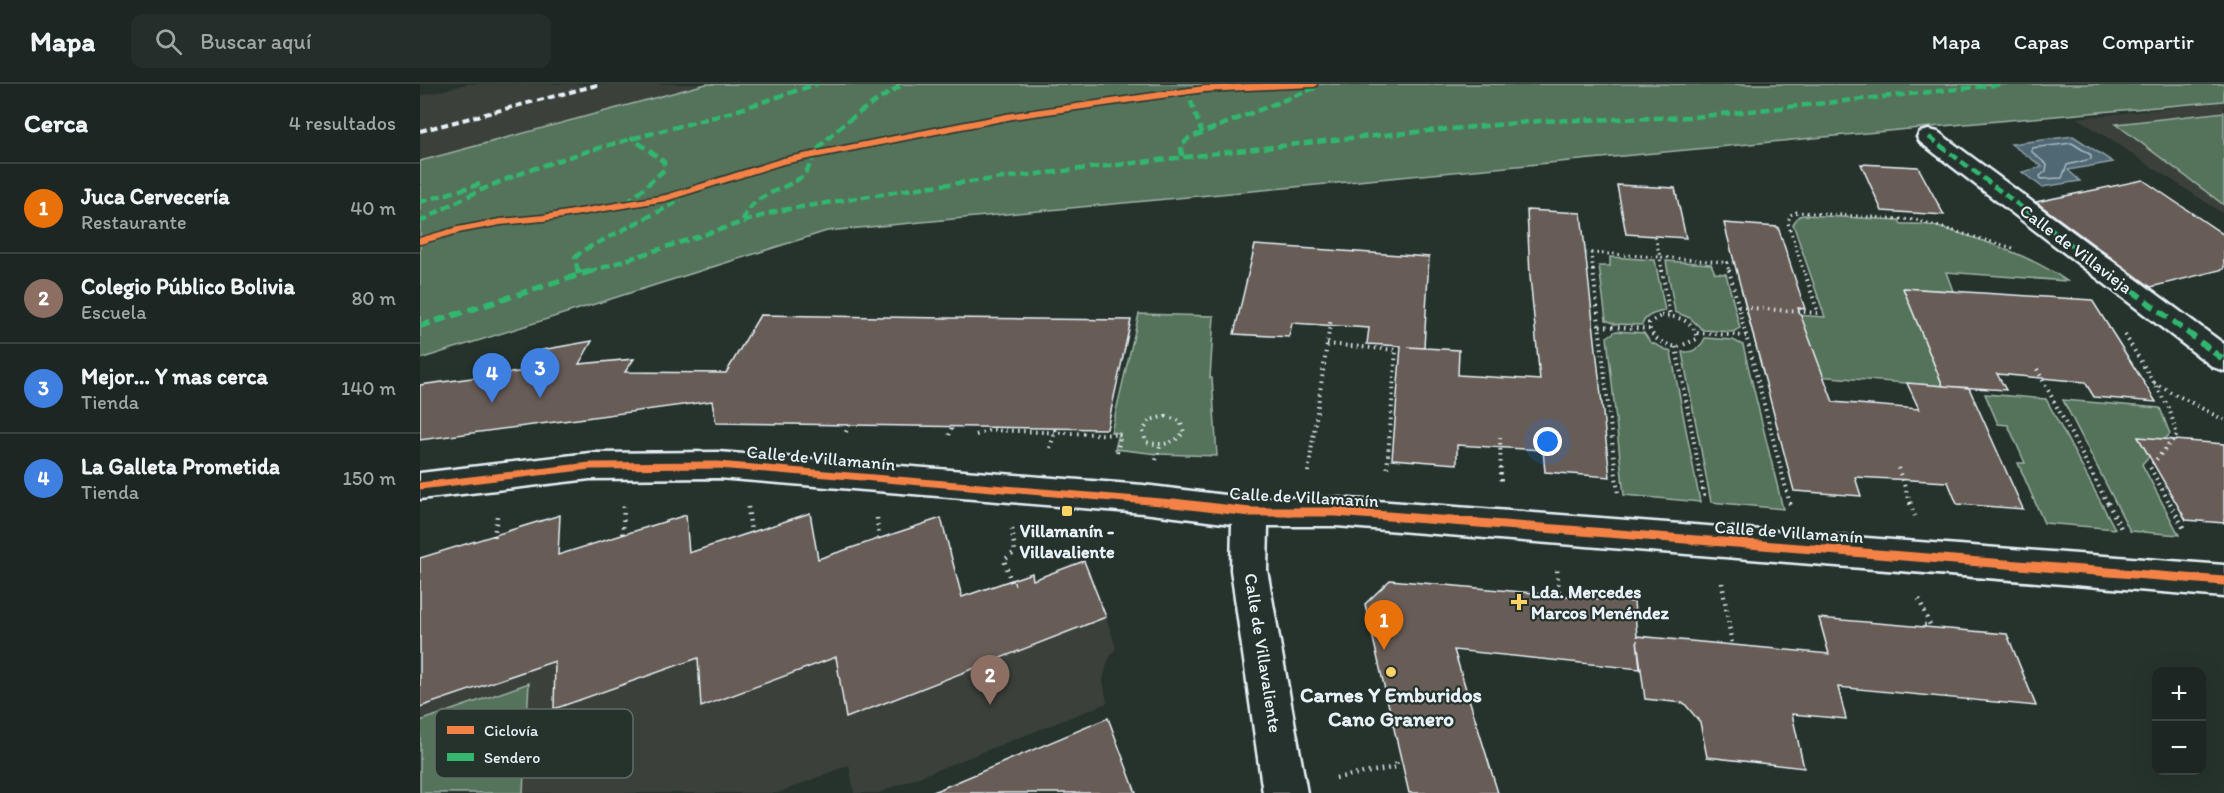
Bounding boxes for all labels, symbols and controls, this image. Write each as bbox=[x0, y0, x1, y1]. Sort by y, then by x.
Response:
search box bbox=[131, 14, 551, 68]
text: Mapa bbox=[30, 24, 95, 58]
icon: search bbox=[152, 25, 185, 58]
text: Buscar aquí bbox=[200, 28, 311, 55]
text: Mapa bbox=[1932, 29, 1981, 54]
text: Capas bbox=[2014, 29, 2069, 54]
text: Compartir bbox=[2102, 29, 2194, 54]
text: Cerca bbox=[24, 107, 88, 139]
text: 4 resultados bbox=[289, 111, 396, 135]
text: Juca Cervecería bbox=[81, 183, 230, 210]
text: 1 bbox=[39, 196, 48, 220]
text: 40 m bbox=[350, 196, 396, 220]
street label: Calle de Villavieja bbox=[2015, 199, 2137, 299]
text: Restaurante bbox=[81, 210, 186, 234]
text: Colegio Público Bolivia bbox=[81, 273, 295, 300]
text: 2 bbox=[38, 286, 49, 310]
text: 80 m bbox=[351, 286, 396, 310]
text: Escuela bbox=[81, 300, 147, 324]
pin: 3 bbox=[520, 348, 560, 398]
pin: 4 bbox=[472, 354, 512, 403]
text: Mejor... Y mas cerca bbox=[81, 363, 268, 390]
text: 3 bbox=[38, 376, 49, 400]
text: 140 m bbox=[341, 376, 396, 400]
text: Tienda bbox=[81, 390, 139, 414]
your location bbox=[1533, 427, 1562, 456]
street label: Calle de Villamanín bbox=[746, 441, 897, 476]
text: La Galleta Prometida bbox=[81, 453, 280, 480]
text: 4 bbox=[37, 466, 50, 490]
text: 150 m bbox=[343, 466, 396, 490]
text: Tienda bbox=[81, 480, 139, 504]
street label: Calle de Villamanín bbox=[1229, 482, 1380, 512]
marker: Villamanín - Villavaliente bbox=[1060, 504, 1074, 518]
street label: Calle de Villamanín bbox=[1714, 516, 1865, 548]
place label: Villamanín - Villavaliente bbox=[1019, 520, 1115, 563]
street label: Calle de Villavaliente bbox=[1240, 572, 1286, 734]
place label: Lda. Mercedes Marcos Menéndez bbox=[1531, 581, 1670, 624]
marker: Lda. Mercedes Marcos Menéndez bbox=[1512, 595, 1526, 609]
pin: 1 bbox=[1364, 600, 1404, 650]
pin: 2 bbox=[970, 656, 1010, 705]
marker: Carnes Y Emburidos Cano Granero bbox=[1384, 665, 1398, 679]
map controls bbox=[2152, 667, 2206, 775]
button: + bbox=[2152, 667, 2206, 721]
place label: Carnes Y Emburidos Cano Granero bbox=[1300, 682, 1482, 731]
legend bbox=[435, 709, 633, 778]
text: Ciclovía bbox=[484, 721, 539, 740]
button: − bbox=[2152, 721, 2206, 775]
text: Sendero bbox=[484, 748, 540, 767]

